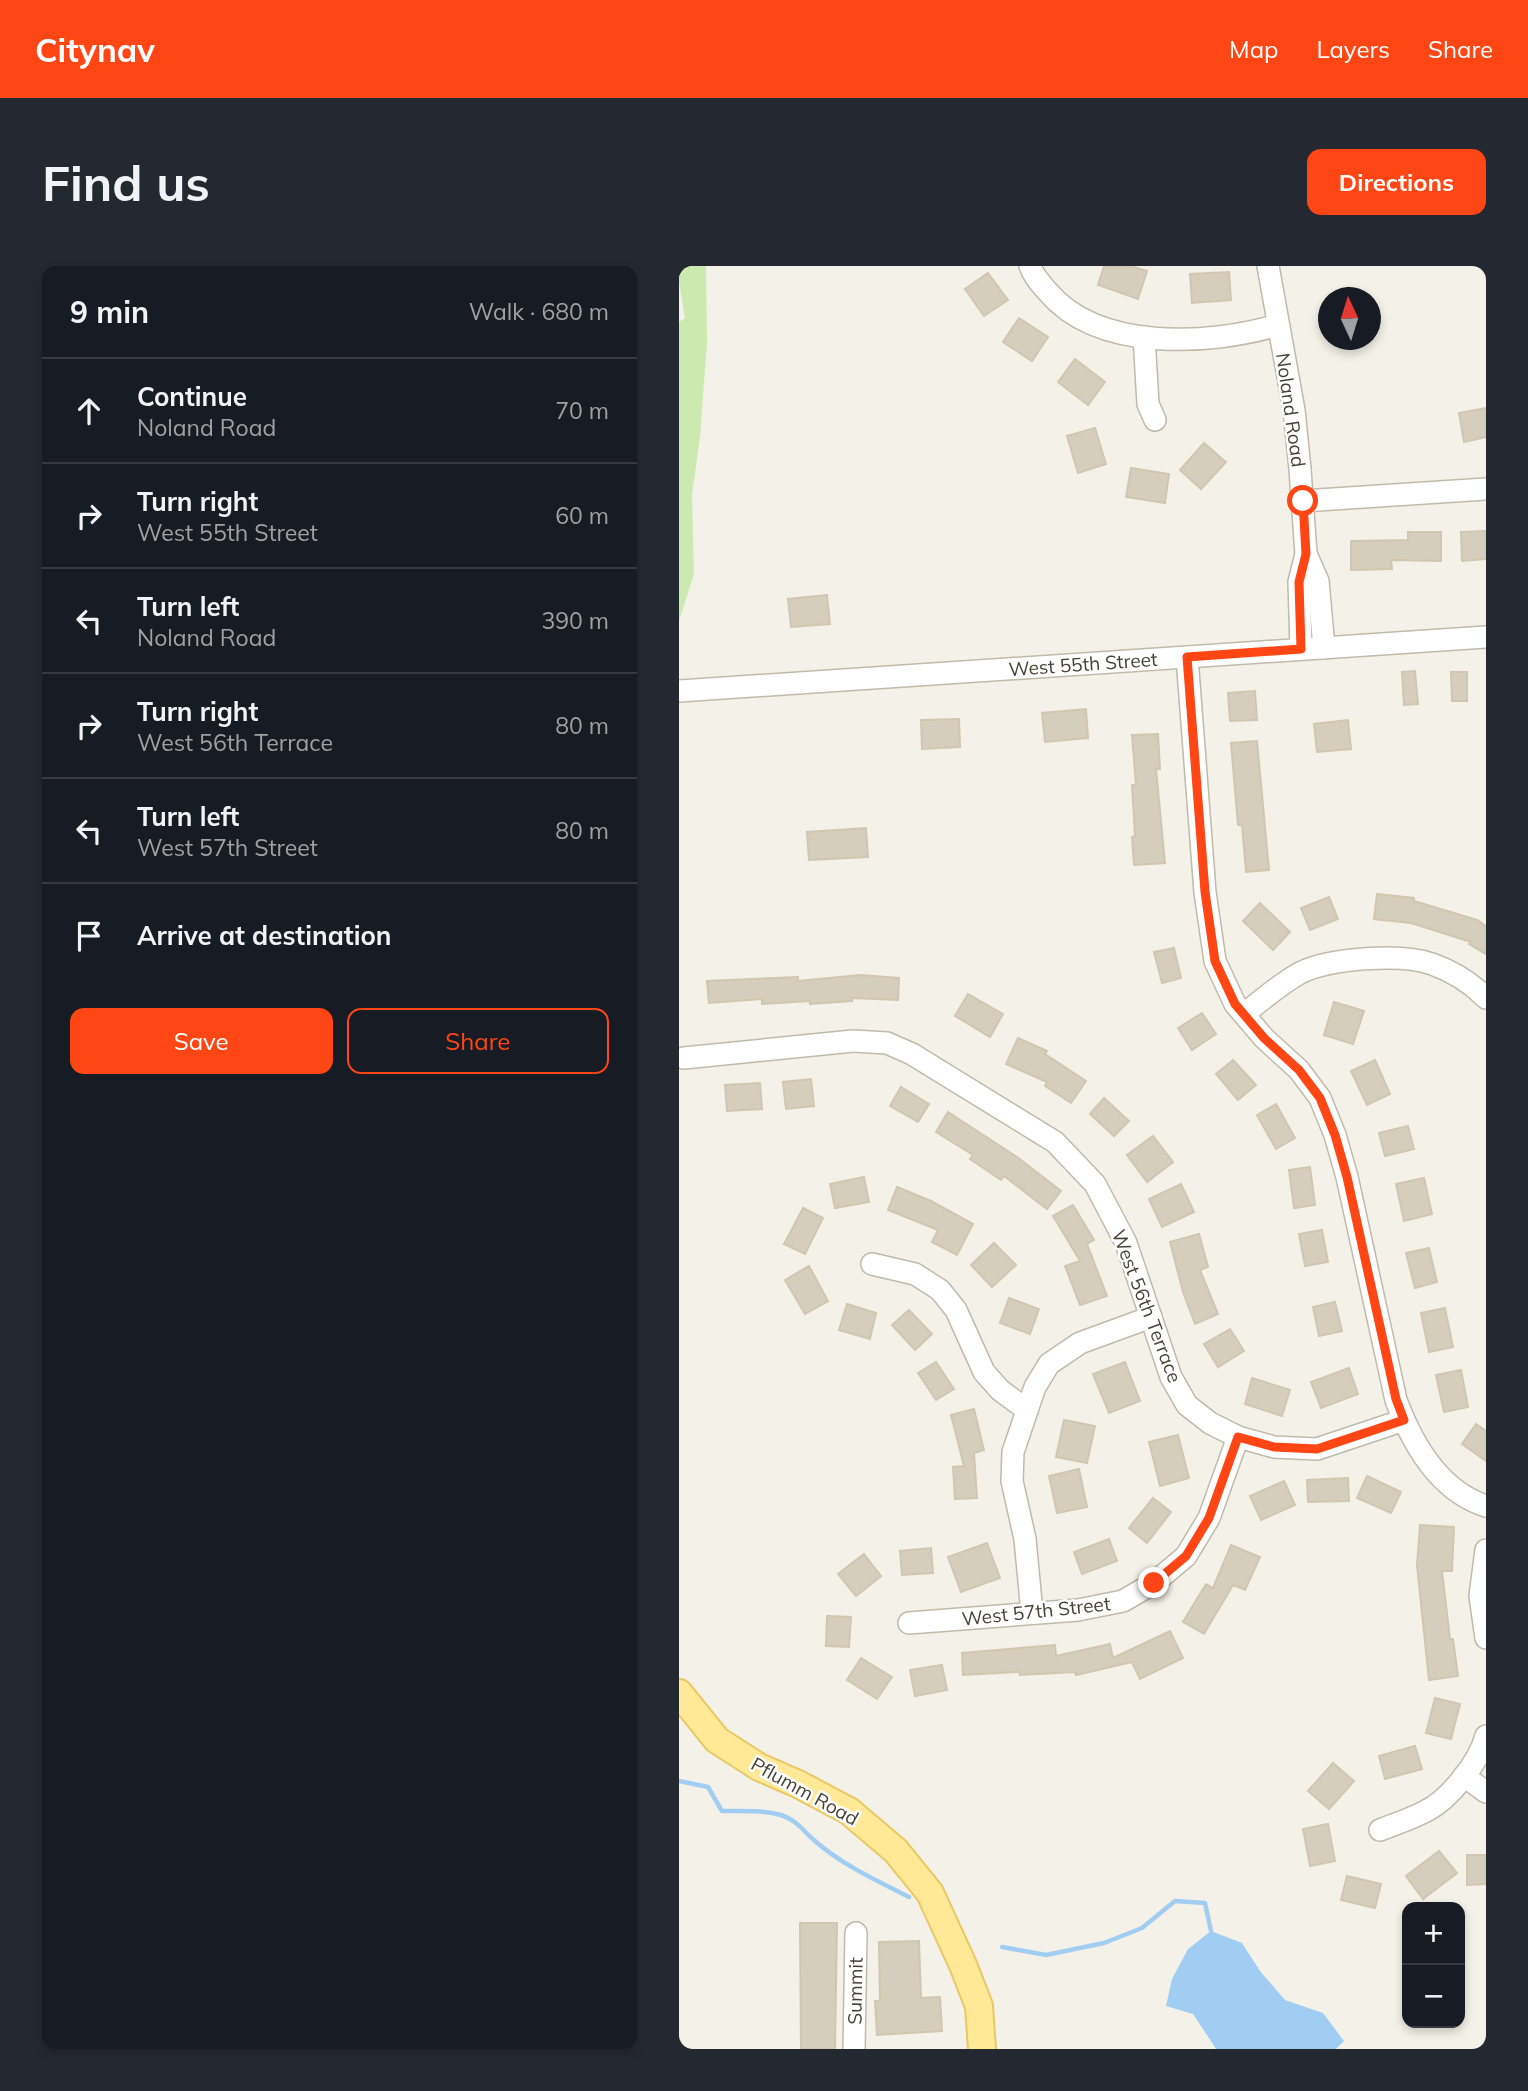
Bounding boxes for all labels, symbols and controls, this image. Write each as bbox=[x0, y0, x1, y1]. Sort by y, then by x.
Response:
text: Citynav bbox=[35, 29, 155, 70]
text: Map bbox=[1229, 34, 1278, 64]
text: Layers bbox=[1316, 34, 1390, 64]
text: Share bbox=[1428, 34, 1493, 64]
button: Directions bbox=[1307, 149, 1486, 215]
text: Find us bbox=[42, 152, 210, 213]
north arrow bbox=[1318, 287, 1381, 350]
text: 9 min bbox=[70, 293, 149, 331]
text: Walk · 680 m bbox=[469, 297, 609, 326]
street label: Noland Road bbox=[1271, 351, 1311, 469]
text: Continue bbox=[137, 380, 247, 413]
icon: ahead bbox=[70, 392, 108, 430]
text: 70 m bbox=[555, 396, 609, 425]
text: Noland Road bbox=[137, 413, 276, 442]
text: Turn right bbox=[137, 485, 258, 518]
route start bbox=[1287, 485, 1318, 516]
icon: right bbox=[70, 497, 108, 535]
text: 60 m bbox=[555, 501, 609, 530]
text: West 55th Street bbox=[137, 518, 318, 547]
text: Turn left bbox=[137, 590, 239, 623]
icon: left bbox=[70, 602, 108, 640]
text: 390 m bbox=[541, 606, 609, 635]
text: Noland Road bbox=[137, 623, 276, 652]
street label: West 55th Street bbox=[1008, 647, 1159, 681]
text: Turn right bbox=[137, 695, 258, 728]
icon: right bbox=[70, 707, 108, 745]
text: 80 m bbox=[555, 711, 609, 740]
text: West 56th Terrace bbox=[137, 728, 333, 757]
text: Turn left bbox=[137, 800, 239, 833]
icon: left bbox=[70, 812, 108, 850]
text: 80 m bbox=[555, 816, 609, 845]
text: West 57th Street bbox=[137, 833, 318, 862]
icon: arrive bbox=[70, 917, 108, 955]
text: Arrive at destination bbox=[137, 919, 392, 952]
button: Save bbox=[70, 1008, 333, 1074]
button: Share bbox=[347, 1008, 609, 1074]
street label: West 56th Terrace bbox=[1107, 1226, 1187, 1386]
route end bbox=[1138, 1567, 1169, 1598]
street label: West 57th Street bbox=[960, 1591, 1112, 1631]
street label: Pflumm Road bbox=[747, 1752, 863, 1830]
map controls bbox=[1402, 1902, 1465, 2028]
button: + bbox=[1402, 1902, 1465, 1965]
street label: Summit bbox=[842, 1957, 868, 2025]
button: − bbox=[1402, 1965, 1465, 2028]

